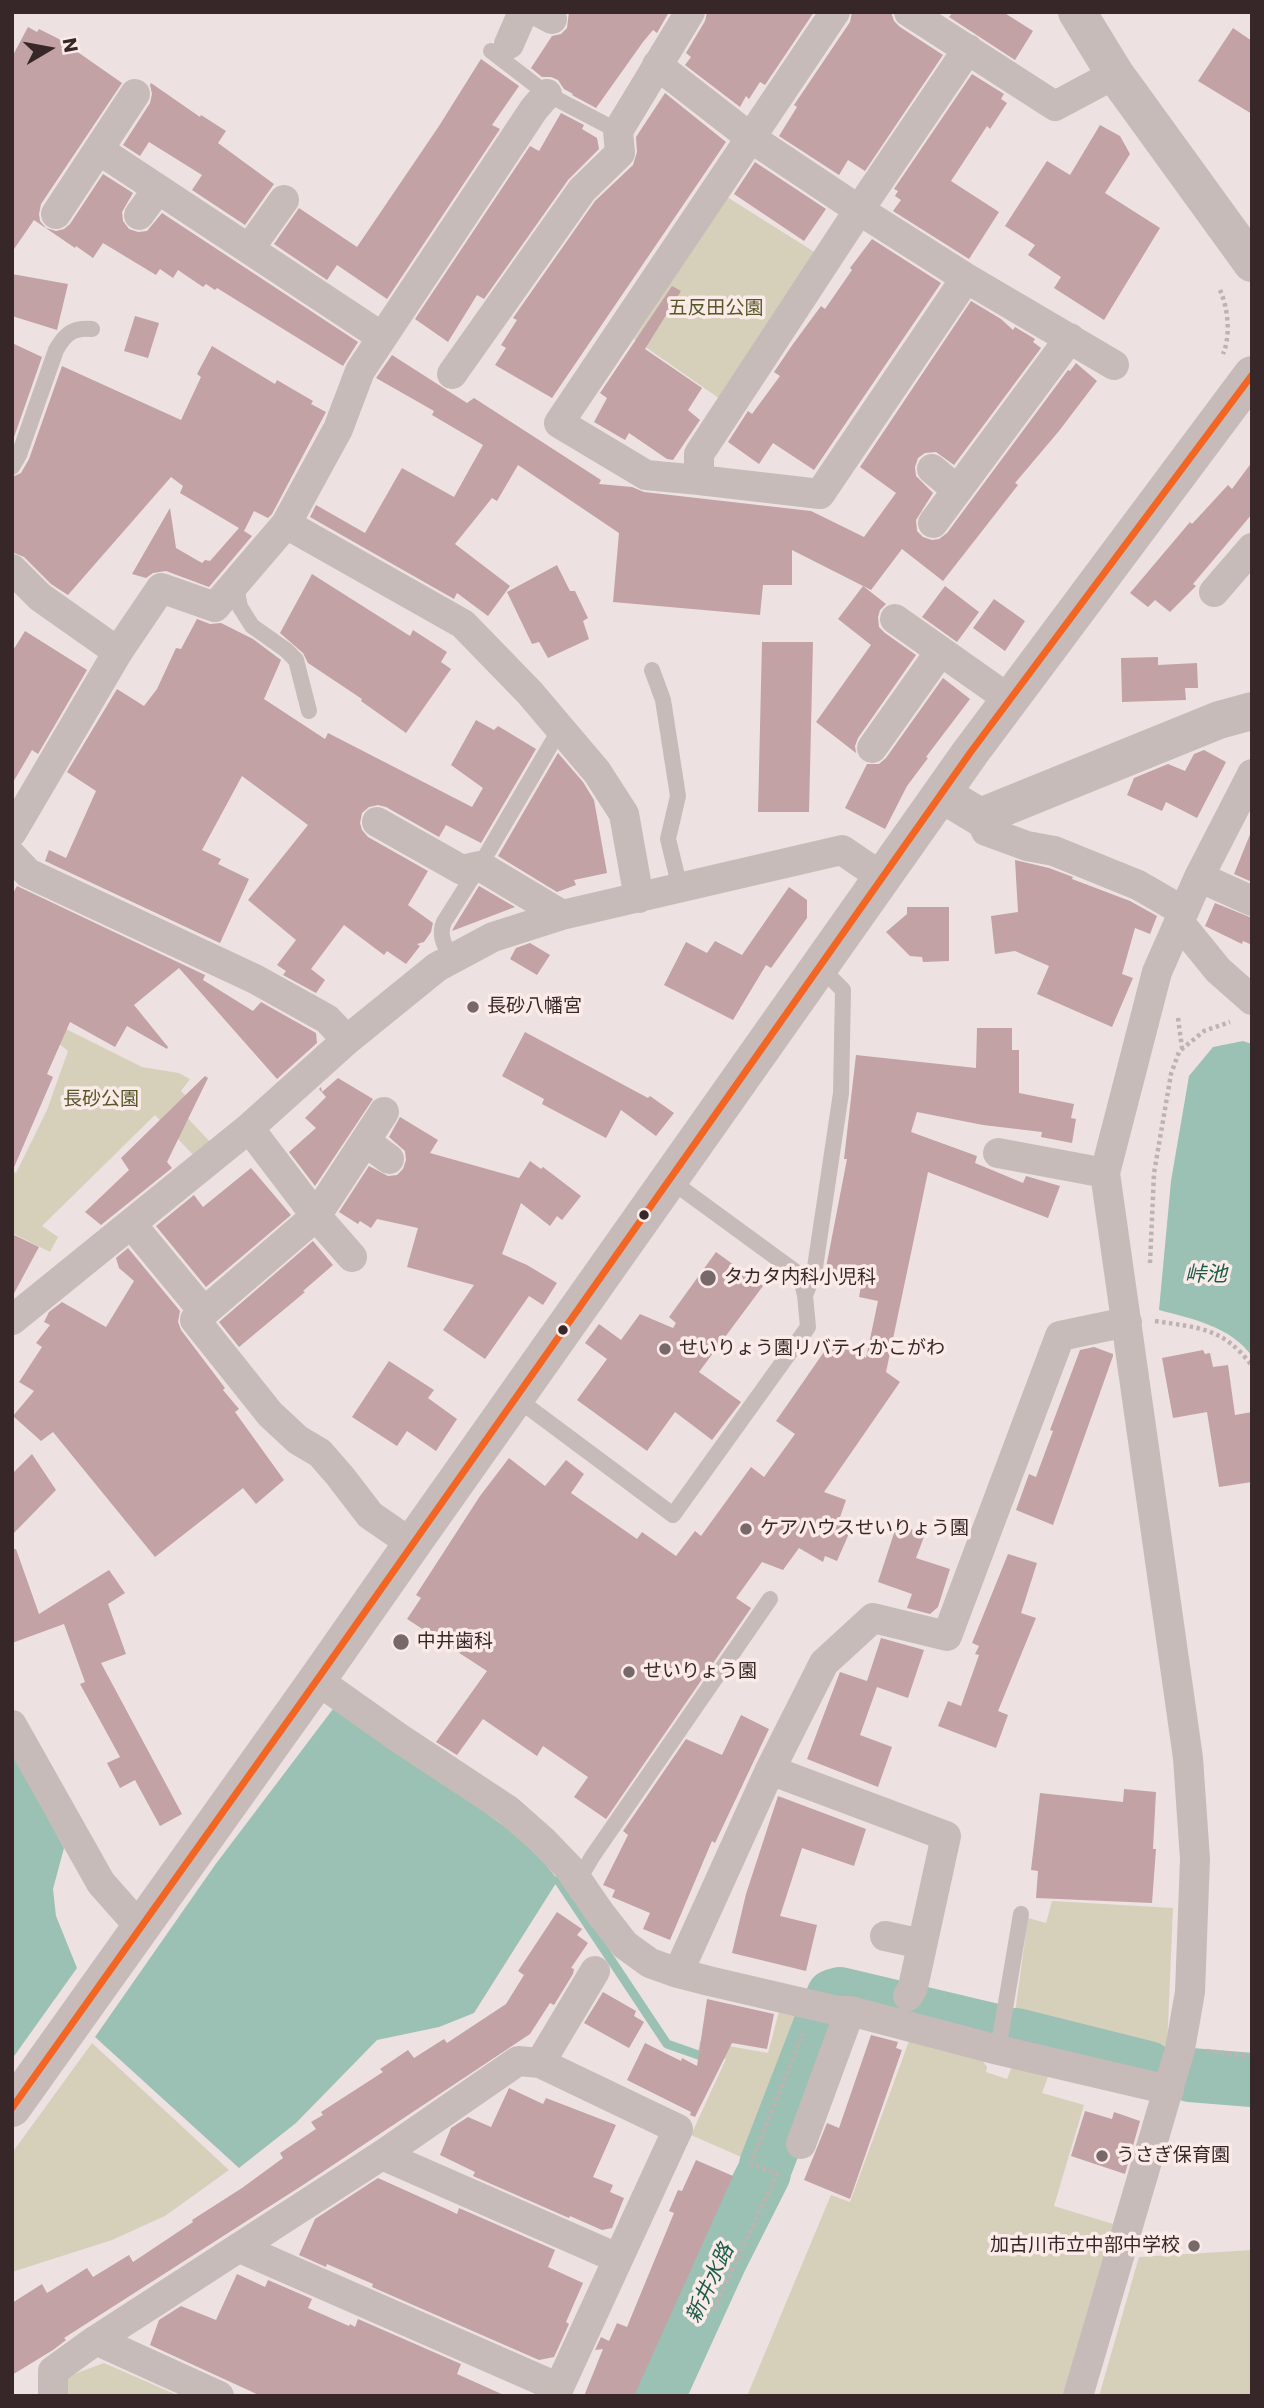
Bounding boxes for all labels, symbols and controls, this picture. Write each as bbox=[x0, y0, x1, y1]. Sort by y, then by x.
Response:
north arrow bbox=[14, 14, 84, 84]
text: N bbox=[56, 36, 85, 55]
park label: 五反田公園 bbox=[669, 298, 763, 320]
place label: 長砂八幡宮 bbox=[487, 996, 582, 1018]
marker: 長砂八幡宮 bbox=[465, 999, 481, 1015]
park label: 長砂公園 bbox=[63, 1089, 139, 1111]
unlabelled marker bbox=[637, 1208, 651, 1222]
water label: 峠池 bbox=[1185, 1263, 1227, 1289]
place label: タカタ内科小児科 bbox=[724, 1267, 876, 1289]
marker: タカタ内科小児科 bbox=[698, 1268, 718, 1288]
unlabelled marker bbox=[556, 1323, 570, 1337]
place label: せいりょう園リバティかこがわ bbox=[679, 1338, 945, 1360]
marker: せいりょう園リバティかこがわ bbox=[657, 1341, 673, 1357]
place label: ケアハウスせいりょう園 bbox=[760, 1518, 969, 1540]
marker: ケアハウスせいりょう園 bbox=[738, 1521, 754, 1537]
place label: 中井歯科 bbox=[417, 1631, 493, 1653]
marker: 中井歯科 bbox=[391, 1632, 411, 1652]
place label: せいりょう園 bbox=[643, 1661, 757, 1683]
marker: せいりょう園 bbox=[621, 1664, 637, 1680]
place label: うさぎ保育園 bbox=[1116, 2145, 1230, 2167]
marker: うさぎ保育園 bbox=[1094, 2148, 1110, 2164]
place label: 加古川市立中部中学校 bbox=[990, 2235, 1180, 2257]
marker: 加古川市立中部中学校 bbox=[1186, 2238, 1202, 2254]
water label: 新井水路 bbox=[682, 2241, 740, 2327]

